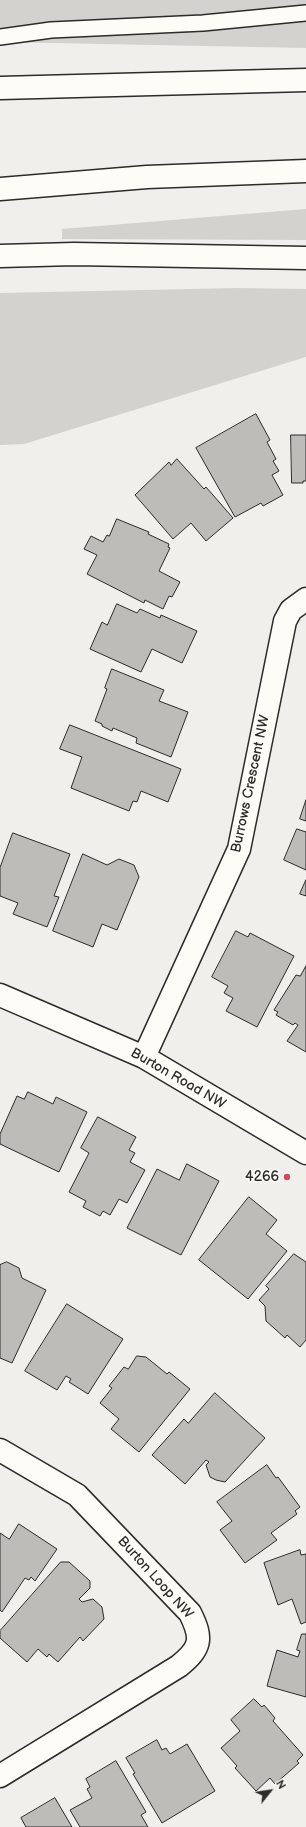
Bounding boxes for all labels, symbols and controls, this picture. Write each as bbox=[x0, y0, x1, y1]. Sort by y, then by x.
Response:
street label: Burrows Crescent NW bbox=[228, 714, 274, 854]
street label: Burton Road NW bbox=[127, 1045, 229, 1113]
place label: 4266 bbox=[245, 1169, 279, 1185]
marker: 4266 bbox=[282, 1172, 292, 1182]
street label: Burton Loop NW bbox=[114, 1533, 196, 1623]
north arrow bbox=[250, 1771, 290, 1811]
text: N bbox=[273, 1778, 289, 1792]

